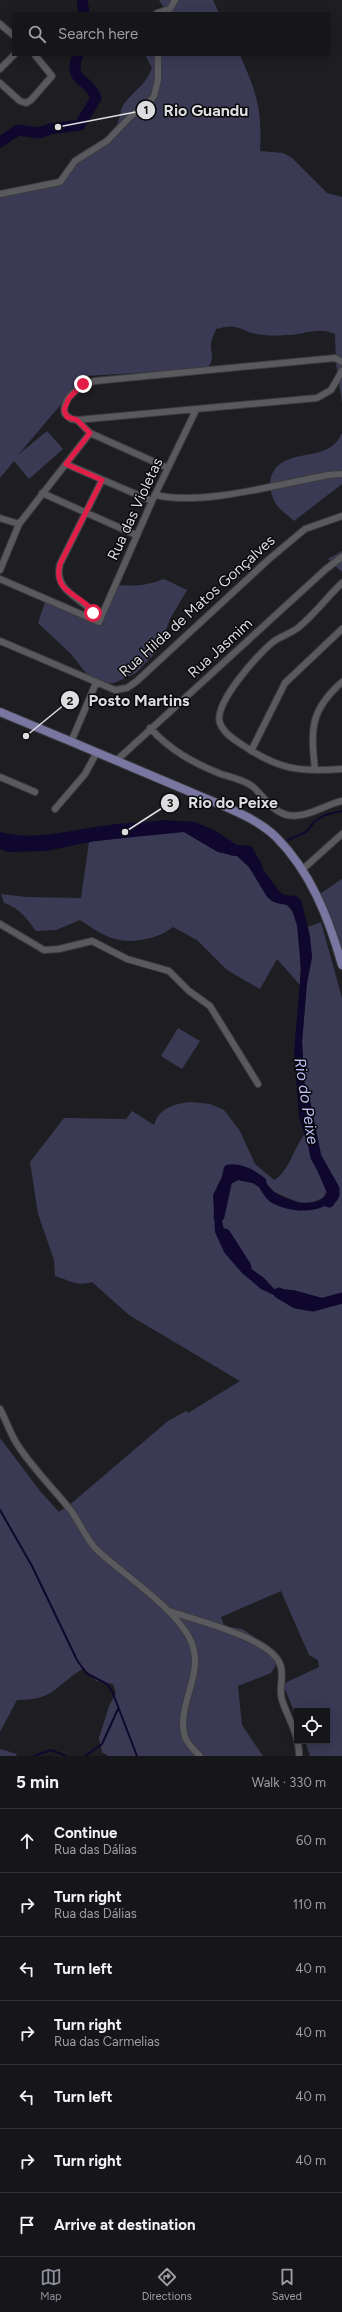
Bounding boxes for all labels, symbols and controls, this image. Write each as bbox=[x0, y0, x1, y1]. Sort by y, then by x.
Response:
search box bbox=[12, 12, 330, 56]
icon: search bbox=[26, 23, 48, 45]
text: Search here bbox=[58, 25, 138, 43]
callout: Rio Guandu bbox=[136, 96, 256, 124]
text: Rio Guandu bbox=[164, 101, 248, 120]
text: 1 bbox=[143, 103, 149, 117]
route end bbox=[74, 375, 92, 393]
street label: Rua das Violetas bbox=[103, 455, 167, 563]
street label: Rua Hilda de Matos Gonçalves bbox=[115, 531, 279, 681]
route start bbox=[84, 604, 102, 622]
street label: Rua Jasmim bbox=[184, 614, 256, 682]
callout: Posto Martins bbox=[60, 686, 197, 714]
text: Posto Martins bbox=[88, 691, 190, 710]
text: 2 bbox=[67, 694, 74, 708]
callout: Rio do Peixe bbox=[160, 789, 286, 817]
text: Rio do Peixe bbox=[188, 793, 278, 812]
text: 3 bbox=[167, 796, 174, 810]
water label: Rio do Peixe bbox=[290, 1056, 323, 1146]
map controls bbox=[294, 1708, 330, 1744]
button: locate bbox=[294, 1708, 330, 1744]
text: 5 min bbox=[16, 1772, 59, 1792]
text: Walk · 330 m bbox=[252, 1775, 326, 1790]
text: Continue bbox=[54, 1824, 117, 1842]
icon: ahead bbox=[16, 1830, 38, 1852]
text: 60 m bbox=[296, 1833, 326, 1848]
text: Rua das Dálias bbox=[54, 1842, 137, 1857]
text: Turn right bbox=[54, 1888, 122, 1906]
icon: right bbox=[16, 1894, 38, 1916]
text: 110 m bbox=[293, 1897, 326, 1912]
text: Rua das Dálias bbox=[54, 1906, 137, 1921]
icon: left bbox=[16, 1958, 38, 1980]
text: Turn left bbox=[54, 1960, 112, 1978]
text: 40 m bbox=[295, 1961, 326, 1976]
text: Turn right bbox=[54, 2016, 122, 2034]
icon: right bbox=[16, 2022, 38, 2044]
text: 40 m bbox=[295, 2025, 326, 2040]
text: Rua das Carmelias bbox=[54, 2034, 160, 2049]
icon: left bbox=[16, 2086, 38, 2108]
text: Turn left bbox=[54, 2088, 112, 2106]
text: 40 m bbox=[295, 2089, 326, 2104]
icon: right bbox=[16, 2150, 38, 2172]
text: Turn right bbox=[54, 2152, 122, 2170]
text: 40 m bbox=[295, 2153, 326, 2168]
icon: arrive bbox=[16, 2214, 38, 2236]
text: Arrive at destination bbox=[54, 2216, 195, 2234]
tab: Map bbox=[40, 2266, 62, 2303]
tab: Directions bbox=[142, 2266, 192, 2303]
tab: Saved bbox=[272, 2266, 302, 2303]

